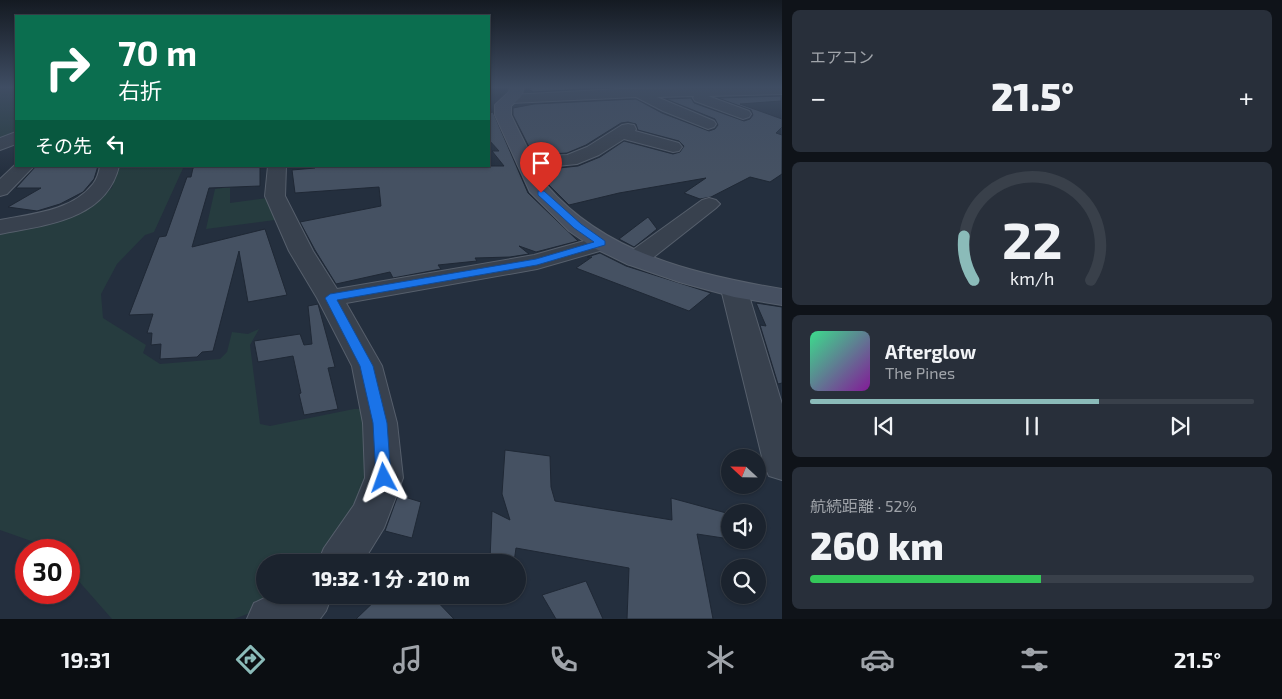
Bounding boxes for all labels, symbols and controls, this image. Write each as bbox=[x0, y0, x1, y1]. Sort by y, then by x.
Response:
text: 70 m bbox=[118, 31, 197, 73]
icon: right bbox=[35, 35, 100, 100]
text: エアコン bbox=[810, 47, 874, 66]
text: 21.5° bbox=[991, 73, 1074, 119]
text: 右折 bbox=[118, 77, 162, 103]
text: − bbox=[810, 80, 826, 114]
text: + bbox=[1239, 80, 1254, 114]
icon: left bbox=[102, 130, 130, 158]
text: その先 bbox=[35, 134, 92, 157]
pin bbox=[520, 142, 562, 193]
icon: arrive bbox=[527, 149, 555, 177]
text: 22 bbox=[1002, 207, 1062, 269]
text: km/h bbox=[1010, 267, 1054, 289]
text: Afterglow bbox=[885, 340, 976, 363]
text: The Pines bbox=[885, 363, 955, 382]
icon: previous bbox=[870, 412, 898, 440]
icon: pause bbox=[1018, 412, 1046, 440]
icon: next bbox=[1166, 412, 1194, 440]
north arrow bbox=[721, 449, 766, 494]
map controls bbox=[721, 449, 766, 604]
position arrow bbox=[357, 451, 409, 503]
text: 航続距離 · 52% bbox=[810, 496, 917, 515]
button: sound bbox=[721, 504, 766, 549]
text: 260 km bbox=[810, 522, 944, 568]
speed limit sign: 30 bbox=[15, 539, 80, 604]
button: search bbox=[721, 559, 766, 604]
text: 19:32 · 1 分 · 210 m bbox=[312, 567, 470, 590]
icon: directions bbox=[233, 642, 268, 677]
icon: music bbox=[390, 642, 425, 677]
icon: phone bbox=[546, 642, 581, 677]
icon: climate bbox=[703, 642, 738, 677]
icon: car bbox=[860, 642, 895, 677]
icon: filters bbox=[1017, 642, 1052, 677]
text: 19:31 bbox=[61, 646, 111, 672]
text: 21.5° bbox=[1174, 646, 1221, 672]

